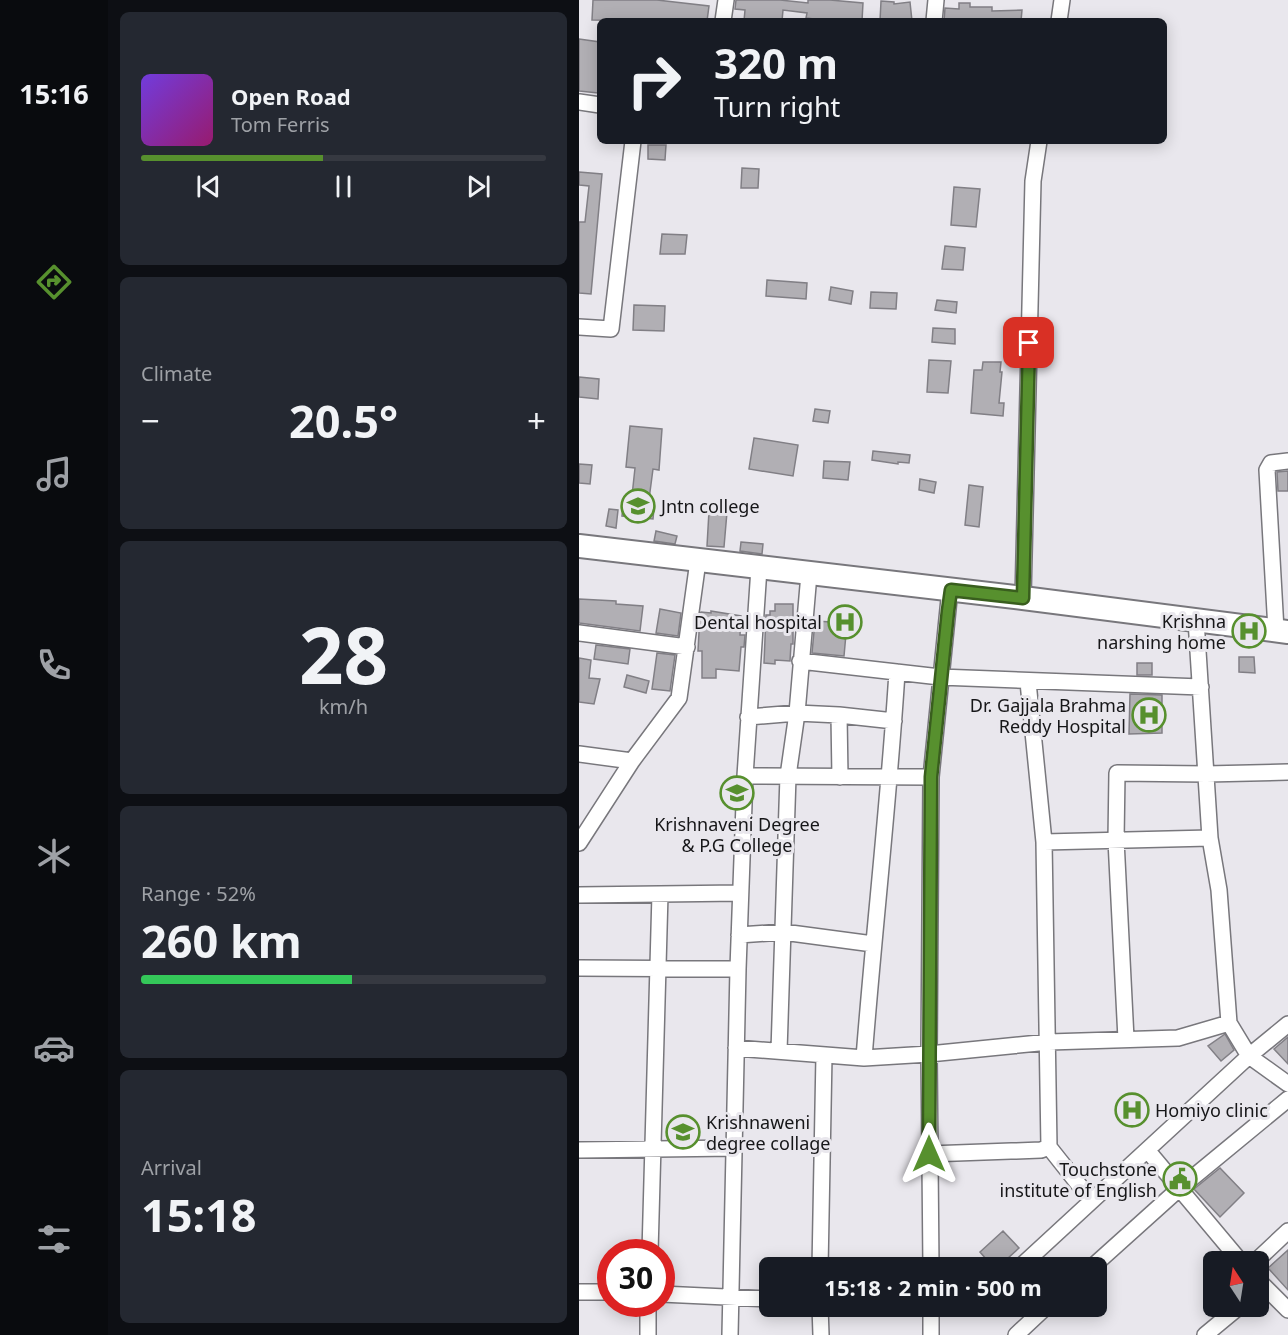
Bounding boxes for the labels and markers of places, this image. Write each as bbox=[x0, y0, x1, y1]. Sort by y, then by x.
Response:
pin bbox=[1003, 317, 1054, 368]
school or university icon: Jntn college bbox=[620, 488, 656, 524]
place label: Jntn college bbox=[659, 494, 760, 518]
hospital icon: Dental hospital bbox=[827, 604, 863, 640]
place label: Krishna narshing home bbox=[1097, 609, 1226, 654]
place label: Dental hospital bbox=[694, 610, 822, 634]
hospital icon: Krishna narshing home bbox=[1231, 613, 1267, 649]
place label: Dr. Gajjala Brahma Reddy Hospital bbox=[970, 693, 1126, 738]
hospital icon: Dr. Gajjala Brahma Reddy Hospital bbox=[1131, 697, 1167, 733]
school or university icon: Krishnaveni Degree & P.G College bbox=[719, 775, 755, 811]
place label: Krishnaveni Degree & P.G College bbox=[654, 812, 820, 857]
hospital icon: Homiyo clinic bbox=[1114, 1092, 1150, 1128]
place label: Homiyo clinic bbox=[1155, 1098, 1268, 1122]
place label: Krishnaweni degree collage bbox=[706, 1110, 831, 1155]
school or university icon: Krishnaweni degree collage bbox=[665, 1114, 701, 1150]
place label: Touchstone institute of English bbox=[1000, 1157, 1157, 1202]
public building icon: Touchstone institute of English bbox=[1162, 1161, 1198, 1197]

